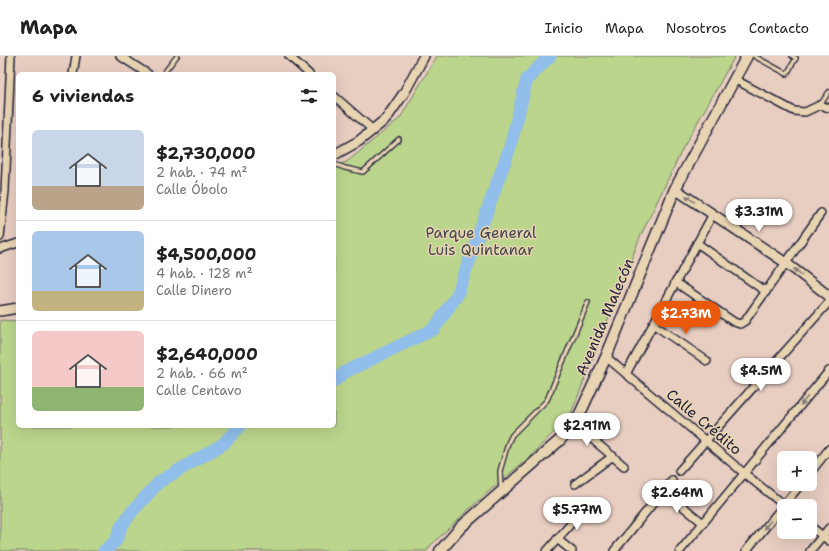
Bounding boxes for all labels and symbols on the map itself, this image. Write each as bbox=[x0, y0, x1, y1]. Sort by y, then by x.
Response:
one-way arrow bbox=[685, 195, 696, 203]
pin: $3.31M bbox=[726, 199, 792, 233]
park label: Parque General Luis Quintanar bbox=[425, 223, 537, 260]
street label: Avenida Malecón bbox=[571, 255, 639, 379]
one-way arrow bbox=[792, 268, 803, 277]
pin: $2.73M bbox=[653, 301, 719, 335]
pin: $4.5M bbox=[733, 358, 789, 392]
street label: Calle Crédito bbox=[662, 385, 746, 459]
one-way arrow bbox=[800, 396, 809, 407]
pin: $2.91M bbox=[554, 413, 620, 447]
pin: $2.64M bbox=[644, 480, 710, 514]
pin: $5.77M bbox=[544, 497, 610, 531]
one-way arrow bbox=[763, 520, 772, 531]

